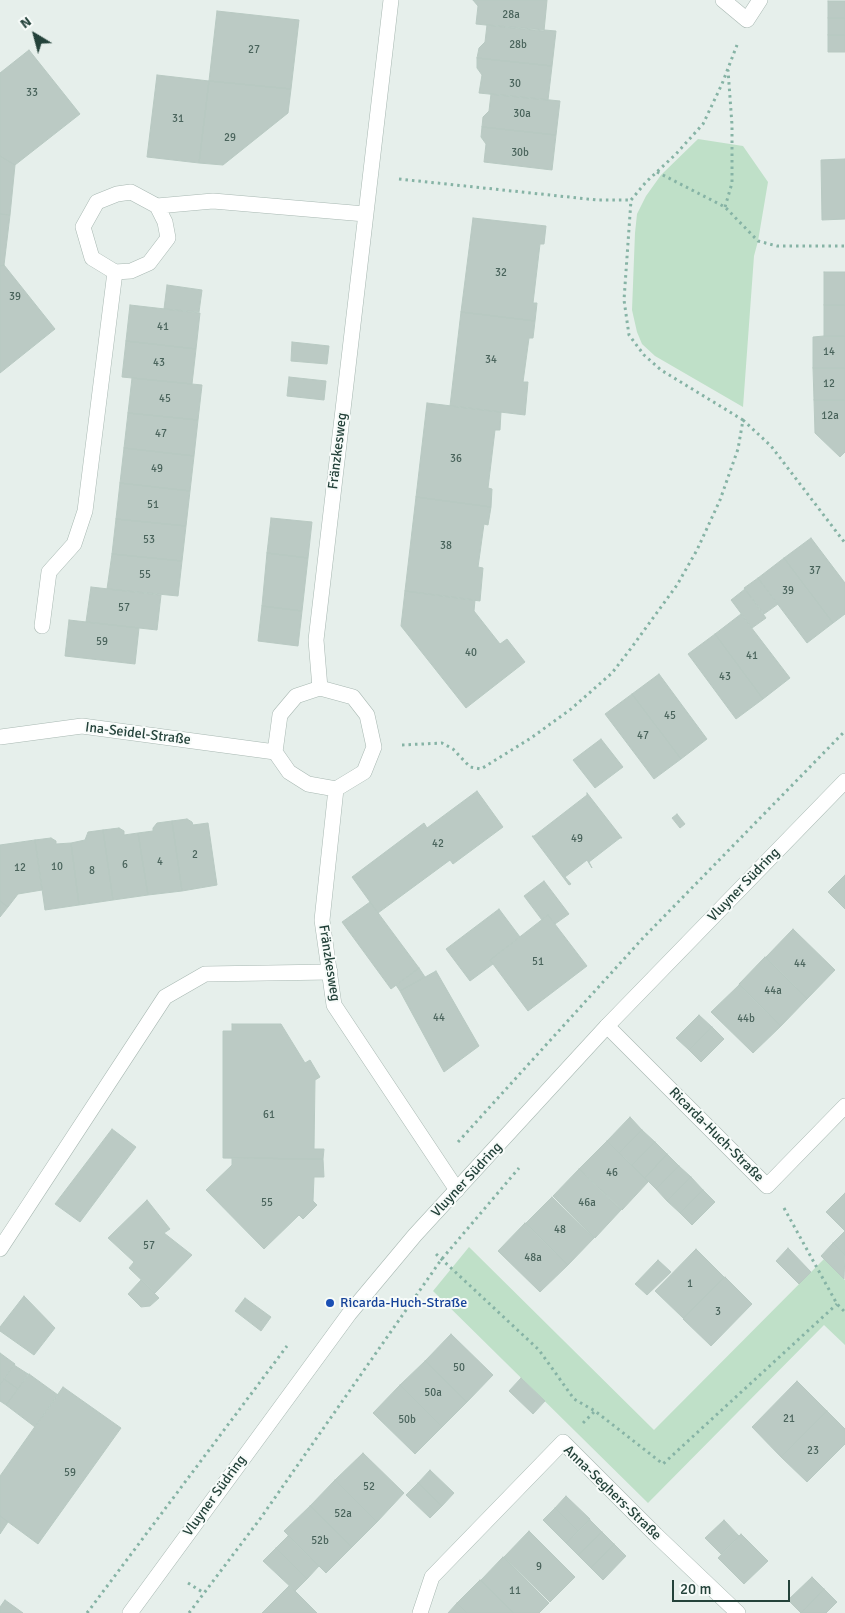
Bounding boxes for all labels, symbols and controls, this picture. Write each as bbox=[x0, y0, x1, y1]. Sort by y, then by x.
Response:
house number: 28a bbox=[502, 8, 520, 22]
north arrow bbox=[10, 10, 60, 60]
text: N bbox=[17, 13, 35, 32]
house number: 28b bbox=[509, 38, 527, 52]
house number: 27 bbox=[248, 43, 260, 57]
house number: 30 bbox=[509, 77, 521, 91]
house number: 33 bbox=[26, 86, 38, 100]
house number: 30a bbox=[513, 107, 531, 121]
house number: 31 bbox=[172, 112, 184, 126]
house number: 29 bbox=[224, 131, 236, 145]
house number: 30b bbox=[511, 146, 529, 160]
house number: 32 bbox=[495, 266, 507, 280]
house number: 39 bbox=[9, 290, 21, 304]
house number: 41 bbox=[157, 320, 169, 334]
house number: 14 bbox=[823, 345, 835, 359]
house number: 34 bbox=[485, 353, 497, 367]
house number: 43 bbox=[153, 356, 165, 370]
house number: 12 bbox=[823, 377, 835, 391]
house number: 45 bbox=[159, 392, 171, 406]
house number: 12a bbox=[821, 409, 839, 423]
street label: Fränzkesweg bbox=[325, 412, 351, 490]
house number: 47 bbox=[155, 427, 167, 441]
house number: 36 bbox=[450, 452, 462, 466]
house number: 49 bbox=[151, 462, 163, 476]
house number: 51 bbox=[147, 498, 159, 512]
house number: 53 bbox=[143, 533, 155, 547]
house number: 38 bbox=[440, 539, 452, 553]
house number: 37 bbox=[809, 564, 821, 578]
house number: 55 bbox=[139, 568, 151, 582]
house number: 39 bbox=[782, 584, 794, 598]
house number: 57 bbox=[118, 601, 130, 615]
house number: 59 bbox=[96, 635, 108, 649]
house number: 40 bbox=[465, 646, 477, 660]
house number: 41 bbox=[746, 649, 758, 663]
house number: 43 bbox=[719, 670, 731, 684]
house number: 45 bbox=[664, 709, 676, 723]
street label: Ina-Seidel-Straße bbox=[84, 719, 192, 749]
house number: 47 bbox=[637, 729, 649, 743]
house number: 49 bbox=[571, 832, 583, 846]
house number: 42 bbox=[432, 837, 444, 851]
street label: Vluyner Südring bbox=[705, 845, 783, 925]
house number: 2 bbox=[192, 848, 198, 862]
house number: 4 bbox=[157, 855, 163, 869]
house number: 6 bbox=[122, 858, 128, 872]
house number: 10 bbox=[51, 860, 63, 874]
house number: 12 bbox=[14, 861, 26, 875]
house number: 8 bbox=[89, 864, 95, 878]
street label: Fränzkesweg bbox=[315, 924, 343, 1002]
house number: 51 bbox=[532, 955, 544, 969]
house number: 44 bbox=[794, 957, 806, 971]
house number: 44a bbox=[764, 984, 782, 998]
house number: 44 bbox=[433, 1011, 445, 1025]
house number: 44b bbox=[737, 1012, 755, 1026]
street label: Ricarda-Huch-Straße bbox=[665, 1084, 767, 1186]
house number: 61 bbox=[263, 1108, 275, 1122]
street label: Vluyner Südring bbox=[428, 1139, 506, 1221]
house number: 46 bbox=[606, 1166, 618, 1180]
house number: 55 bbox=[261, 1196, 273, 1210]
house number: 46a bbox=[578, 1196, 596, 1210]
house number: 48 bbox=[554, 1223, 566, 1237]
house number: 57 bbox=[143, 1239, 155, 1253]
house number: 48a bbox=[524, 1251, 542, 1265]
house number: 1 bbox=[687, 1277, 693, 1291]
place label: Ricarda-Huch-Straße bbox=[340, 1295, 467, 1311]
marker: Ricarda-Huch-Straße bbox=[324, 1297, 336, 1309]
house number: 3 bbox=[715, 1305, 721, 1319]
house number: 50 bbox=[453, 1361, 465, 1375]
house number: 50a bbox=[424, 1386, 442, 1400]
house number: 21 bbox=[783, 1412, 795, 1426]
house number: 50b bbox=[398, 1413, 416, 1427]
street label: Anna-Seghers-Straße bbox=[560, 1442, 664, 1544]
house number: 23 bbox=[807, 1444, 819, 1458]
street label: Vluyner Südring bbox=[180, 1452, 250, 1540]
house number: 59 bbox=[64, 1466, 76, 1480]
house number: 52 bbox=[363, 1480, 375, 1494]
house number: 52a bbox=[334, 1507, 352, 1521]
house number: 52b bbox=[311, 1534, 329, 1548]
house number: 9 bbox=[536, 1560, 542, 1574]
scale bar bbox=[675, 1570, 792, 1602]
text: 20 m bbox=[680, 1580, 711, 1598]
house number: 11 bbox=[509, 1584, 521, 1598]

